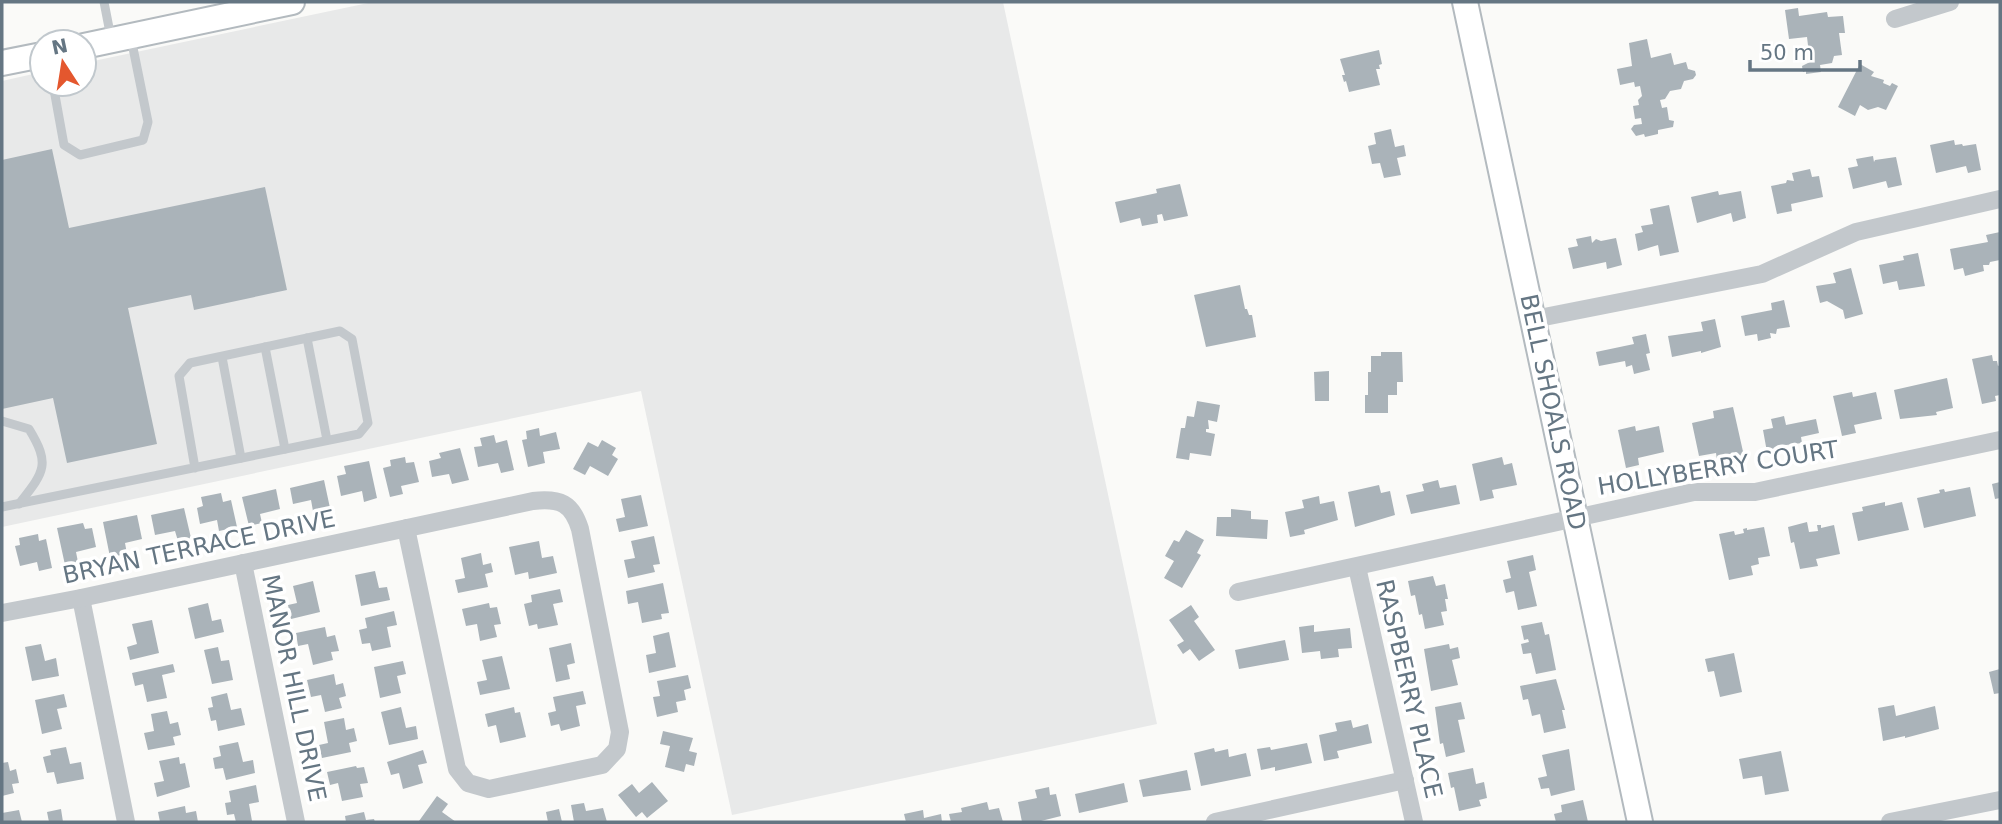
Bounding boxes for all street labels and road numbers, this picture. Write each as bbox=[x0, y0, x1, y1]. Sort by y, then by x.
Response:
street label: BELL SHOALS ROAD bbox=[1514, 291, 1592, 533]
street label: HOLLYBERRY COURT bbox=[1595, 435, 1841, 501]
street label: BRYAN TERRACE DRIVE bbox=[60, 504, 338, 590]
street label: MANOR HILL DRIVE bbox=[256, 572, 332, 804]
street label: RASPBERRY PLACE bbox=[1370, 577, 1448, 801]

